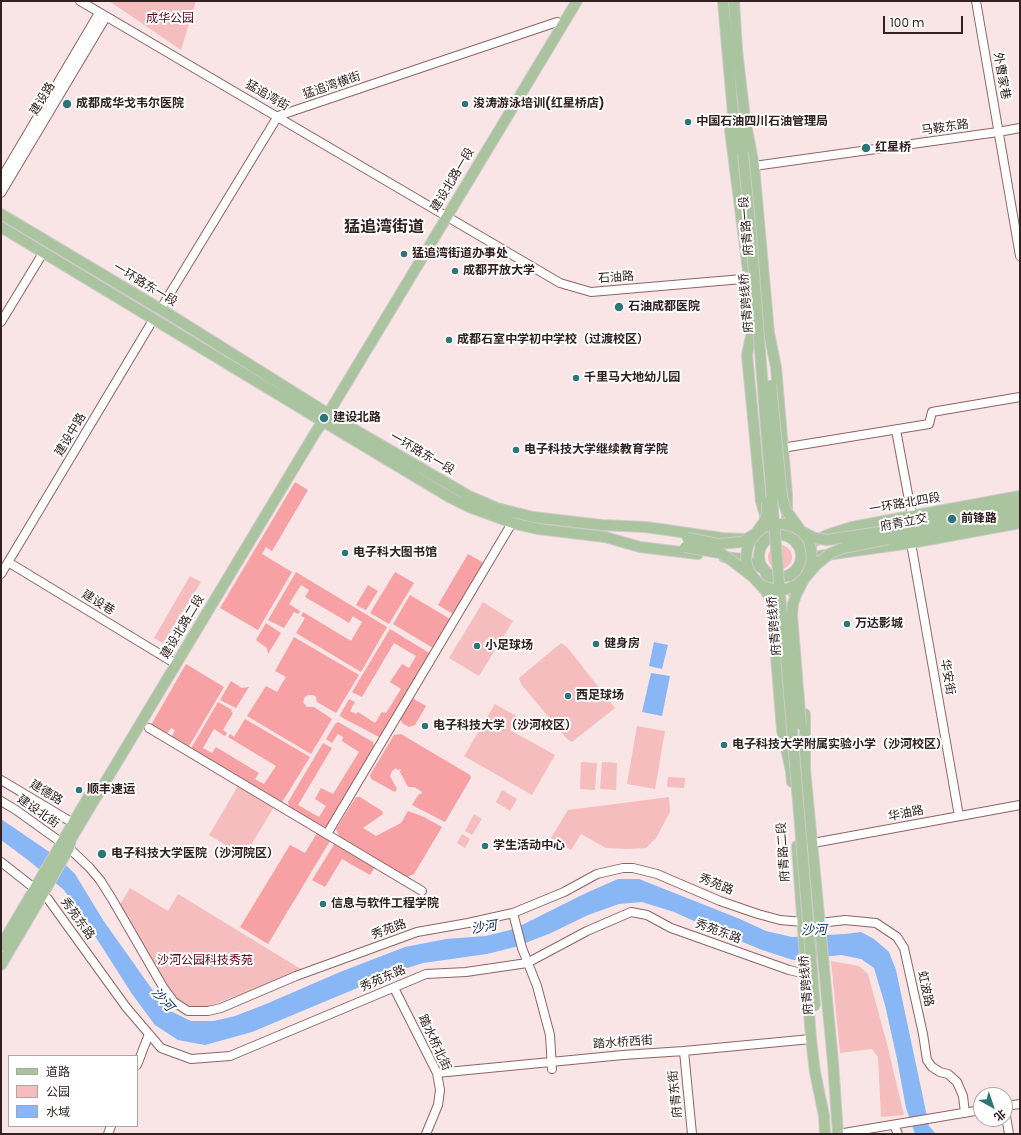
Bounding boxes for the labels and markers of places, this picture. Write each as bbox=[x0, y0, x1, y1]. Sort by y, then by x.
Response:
place label: 成都成华戈韦尔医院 bbox=[76, 97, 184, 111]
place label: 浚涛游泳培训(红星桥店) bbox=[473, 97, 604, 111]
marker: 成都成华戈韦尔医院 bbox=[61, 98, 73, 110]
marker: 浚涛游泳培训(红星桥店) bbox=[460, 99, 470, 109]
place label: 中国石油四川石油管理局 bbox=[696, 115, 828, 129]
marker: 中国石油四川石油管理局 bbox=[683, 117, 693, 127]
place label: 红星桥 bbox=[875, 141, 911, 155]
marker: 红星桥 bbox=[860, 142, 872, 154]
place label: 猛追湾街道办事处 bbox=[412, 247, 508, 261]
marker: 猛追湾街道办事处 bbox=[399, 249, 409, 259]
place label: 成都开放大学 bbox=[463, 264, 535, 278]
marker: 成都开放大学 bbox=[450, 266, 460, 276]
place label: 石油成都医院 bbox=[628, 300, 700, 314]
marker: 石油成都医院 bbox=[613, 301, 625, 313]
place label: 成都石室中学初中学校（过渡校区） bbox=[457, 333, 649, 347]
marker: 成都石室中学初中学校（过渡校区） bbox=[444, 335, 454, 345]
place label: 千里马大地幼儿园 bbox=[584, 371, 680, 385]
marker: 千里马大地幼儿园 bbox=[571, 373, 581, 383]
place label: 建设北路 bbox=[333, 411, 381, 425]
marker: 建设北路 bbox=[318, 412, 330, 424]
place label: 电子科技大学继续教育学院 bbox=[524, 443, 668, 457]
marker: 电子科技大学继续教育学院 bbox=[511, 445, 521, 455]
place label: 前锋路 bbox=[961, 512, 997, 526]
marker: 前锋路 bbox=[946, 513, 958, 525]
place label: 电子科大图书馆 bbox=[353, 546, 437, 560]
marker: 电子科大图书馆 bbox=[340, 548, 350, 558]
place label: 万达影城 bbox=[855, 617, 903, 631]
marker: 万达影城 bbox=[842, 619, 852, 629]
place label: 健身房 bbox=[604, 637, 640, 651]
place label: 小足球场 bbox=[485, 639, 533, 653]
marker: 健身房 bbox=[591, 639, 601, 649]
marker: 小足球场 bbox=[472, 641, 482, 651]
place label: 西足球场 bbox=[576, 689, 624, 703]
marker: 西足球场 bbox=[563, 691, 573, 701]
place label: 电子科技大学（沙河校区） bbox=[433, 719, 577, 733]
marker: 电子科技大学（沙河校区） bbox=[420, 721, 430, 731]
place label: 电子科技大学附属实验小学（沙河校区） bbox=[732, 738, 948, 752]
marker: 电子科技大学附属实验小学（沙河校区） bbox=[719, 740, 729, 750]
place label: 顺丰速运 bbox=[87, 783, 135, 797]
marker: 顺丰速运 bbox=[74, 785, 84, 795]
place label: 学生活动中心 bbox=[493, 839, 565, 853]
marker: 学生活动中心 bbox=[480, 841, 490, 851]
place label: 电子科技大学医院（沙河院区） bbox=[111, 847, 279, 861]
marker: 电子科技大学医院（沙河院区） bbox=[96, 848, 108, 860]
place label: 信息与软件工程学院 bbox=[331, 897, 439, 911]
marker: 信息与软件工程学院 bbox=[318, 899, 328, 909]

